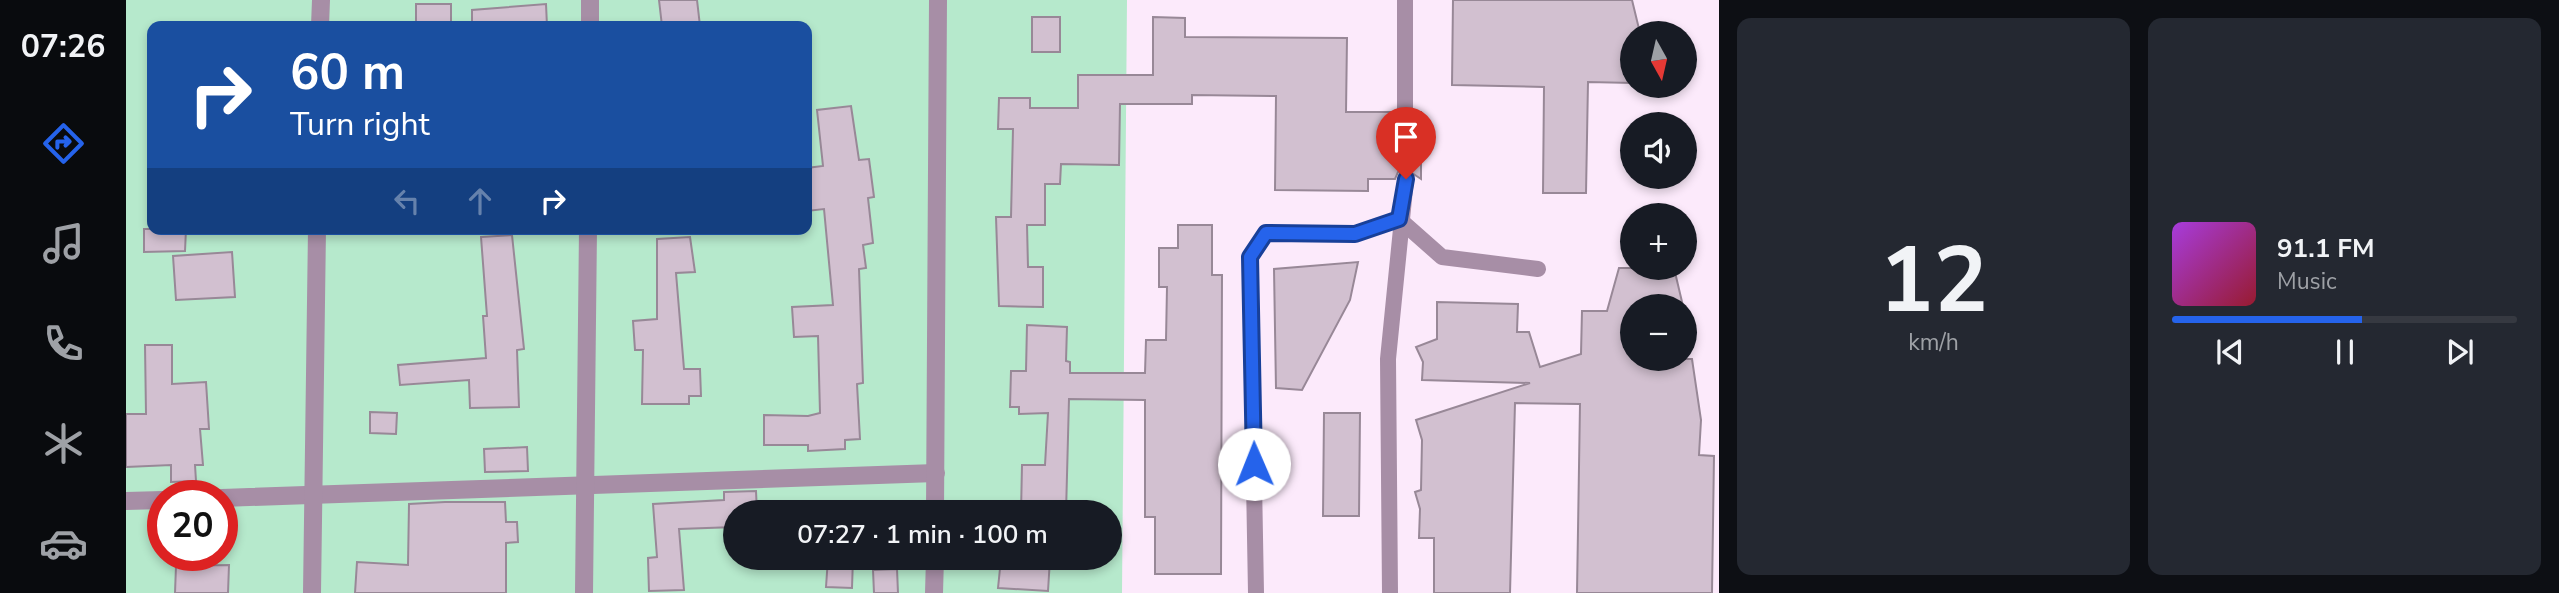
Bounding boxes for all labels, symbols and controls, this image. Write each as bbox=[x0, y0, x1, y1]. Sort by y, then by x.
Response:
north arrow bbox=[1620, 21, 1698, 98]
map controls bbox=[1620, 21, 1697, 371]
text: 07:26 bbox=[21, 25, 105, 68]
text: 60 m bbox=[290, 39, 405, 106]
icon: right bbox=[175, 49, 266, 140]
text: Turn right bbox=[290, 103, 430, 146]
pin bbox=[1376, 107, 1436, 179]
button: sound bbox=[1620, 112, 1697, 189]
icon: arrive bbox=[1387, 118, 1425, 156]
icon: directions bbox=[39, 119, 88, 168]
icon: left bbox=[388, 182, 426, 220]
icon: ahead bbox=[461, 182, 499, 220]
icon: right bbox=[534, 182, 572, 220]
button: + bbox=[1620, 203, 1697, 280]
icon: music bbox=[39, 219, 88, 268]
text: 12 bbox=[1879, 219, 1988, 343]
text: 91.1 FM bbox=[2277, 231, 2374, 266]
text: Music bbox=[2277, 266, 2337, 297]
button: − bbox=[1620, 294, 1697, 371]
icon: phone bbox=[39, 319, 88, 368]
text: km/h bbox=[1908, 327, 1959, 358]
icon: previous bbox=[2211, 333, 2249, 371]
icon: pause bbox=[2326, 333, 2364, 371]
icon: next bbox=[2441, 333, 2479, 371]
icon: climate bbox=[39, 419, 88, 468]
position arrow bbox=[1217, 427, 1291, 501]
speed limit sign: 20 bbox=[147, 480, 238, 571]
text: 07:27 · 1 min · 100 m bbox=[797, 517, 1048, 552]
icon: car bbox=[39, 519, 88, 568]

